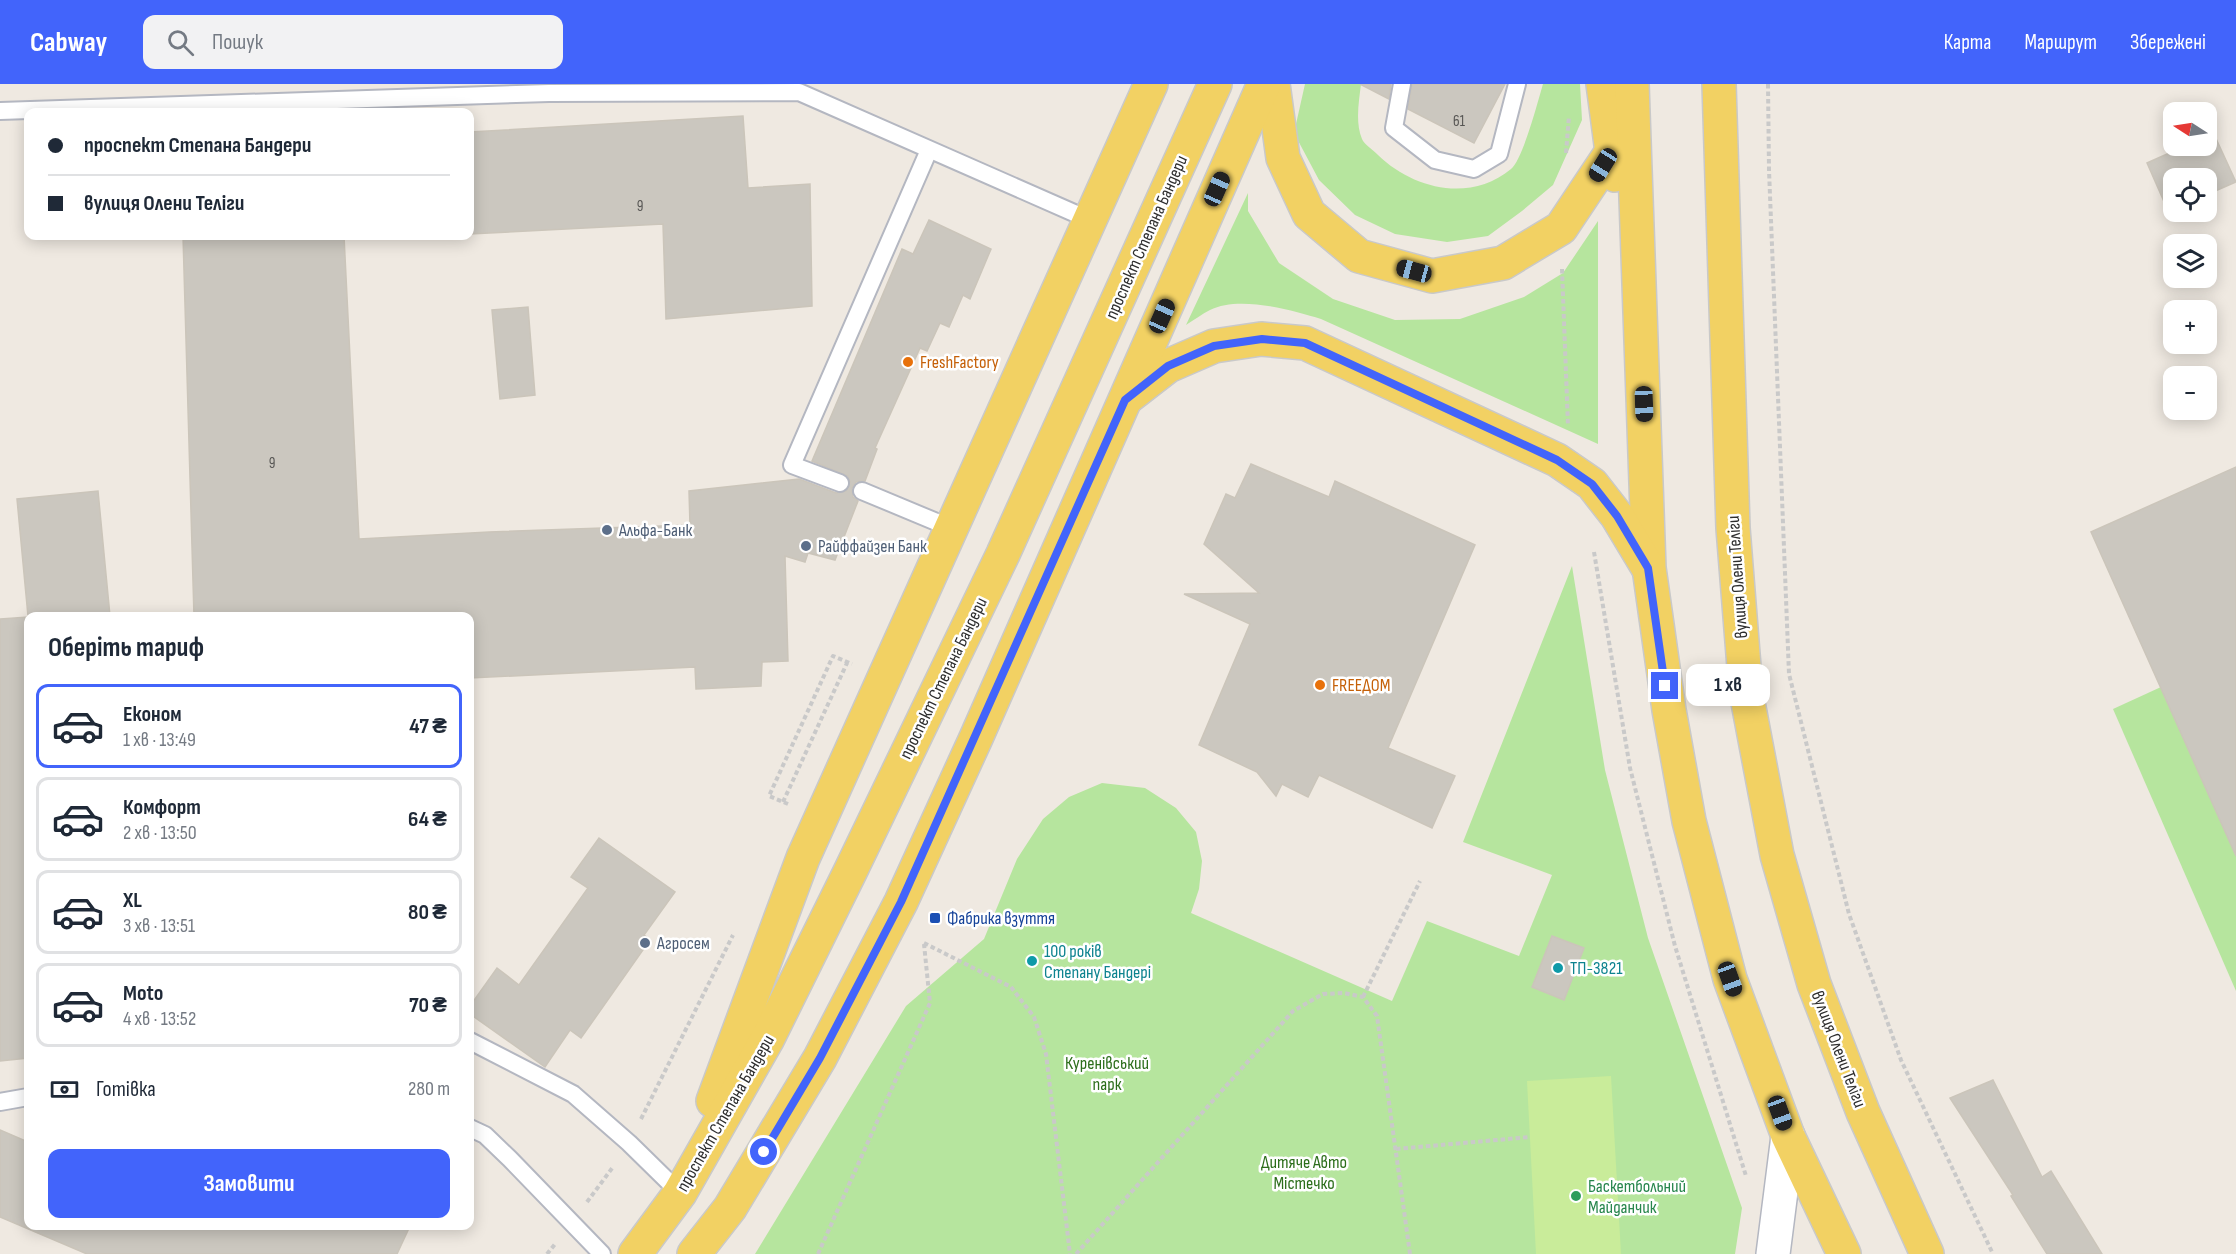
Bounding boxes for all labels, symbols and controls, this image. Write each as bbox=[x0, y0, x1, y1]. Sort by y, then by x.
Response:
search box bbox=[143, 15, 563, 69]
text: Cabway bbox=[30, 26, 107, 59]
icon: search bbox=[164, 26, 197, 59]
text: Пошук bbox=[212, 29, 263, 56]
text: Карта bbox=[1944, 30, 1991, 55]
text: Маршрут bbox=[2024, 30, 2097, 55]
text: Збережені bbox=[2130, 30, 2206, 55]
north arrow bbox=[2163, 102, 2217, 156]
map controls bbox=[2163, 102, 2217, 420]
house number: 61 bbox=[1453, 112, 1466, 131]
text: проспект Степана Бандери bbox=[84, 132, 311, 159]
car bbox=[1586, 145, 1620, 185]
street label: проспект Степана Бандери bbox=[1101, 152, 1192, 322]
button: locate bbox=[2163, 168, 2217, 222]
car bbox=[1201, 169, 1233, 209]
text: вулиця Олени Теліги bbox=[84, 190, 244, 217]
house number: 9 bbox=[637, 197, 643, 216]
button: layers bbox=[2163, 234, 2217, 288]
car bbox=[1394, 258, 1434, 284]
car bbox=[1146, 296, 1178, 336]
button: + bbox=[2163, 300, 2217, 354]
place label: FreshFactory bbox=[920, 352, 999, 373]
marker: FreshFactory bbox=[901, 355, 915, 369]
button: − bbox=[2163, 366, 2217, 420]
car bbox=[1634, 386, 1654, 422]
house number: 9 bbox=[269, 454, 275, 473]
street label: вулиця Олени Теліги bbox=[1723, 515, 1752, 639]
place label: Альфа-Банк bbox=[618, 520, 692, 541]
marker: Альфа-Банк bbox=[600, 523, 614, 537]
place label: Райффайзен Банк bbox=[818, 536, 927, 557]
marker: Райффайзен Банк bbox=[799, 539, 813, 553]
street label: проспект Степана Бандери bbox=[895, 594, 992, 762]
text: Оберіть тариф bbox=[48, 632, 204, 664]
callout: 1 хв bbox=[1686, 665, 1770, 707]
route end bbox=[1651, 672, 1678, 699]
text: 1 хв bbox=[1714, 673, 1742, 697]
place label: FREEДОМ bbox=[1332, 675, 1390, 696]
marker: FREEДОМ bbox=[1313, 678, 1327, 692]
icon: car bbox=[51, 699, 105, 753]
text: Економ bbox=[123, 701, 182, 728]
text: 47 ₴ bbox=[409, 713, 447, 740]
text: 1 хв · 13:49 bbox=[123, 728, 196, 752]
icon: car bbox=[51, 792, 105, 846]
text: Комфорт bbox=[123, 794, 201, 821]
text: 64 ₴ bbox=[408, 806, 447, 833]
text: 2 хв · 13:50 bbox=[123, 821, 197, 845]
icon: car bbox=[51, 885, 105, 939]
text: XL bbox=[123, 887, 142, 914]
text: 80 ₴ bbox=[408, 899, 447, 926]
place label: Фабрика взуття bbox=[947, 908, 1055, 929]
marker: Фабрика взуття bbox=[928, 911, 942, 925]
text: 3 хв · 13:51 bbox=[123, 914, 195, 938]
place label: Агросем bbox=[656, 933, 710, 954]
marker: Агросем bbox=[638, 936, 652, 950]
place label: 100 років Степану Бандері bbox=[1044, 941, 1151, 983]
marker: 100 років Степану Бандері bbox=[1025, 954, 1039, 968]
place label: ТП-3821 bbox=[1570, 958, 1623, 979]
car bbox=[1715, 959, 1745, 999]
marker: ТП-3821 bbox=[1551, 961, 1565, 975]
icon: car bbox=[51, 978, 105, 1032]
text: Moto bbox=[123, 980, 163, 1007]
street label: вулиця Олени Теліги bbox=[1807, 988, 1870, 1110]
text: 70 ₴ bbox=[409, 992, 447, 1019]
text: 4 хв · 13:52 bbox=[123, 1007, 196, 1031]
street label: проспект Степана Бандери bbox=[672, 1031, 779, 1195]
park label: Куренівський парк bbox=[1065, 1053, 1149, 1095]
icon: cash bbox=[48, 1073, 81, 1106]
text: Готівка bbox=[96, 1076, 156, 1103]
text: 280 m bbox=[408, 1077, 450, 1101]
car bbox=[1765, 1093, 1795, 1133]
route start bbox=[750, 1138, 777, 1165]
button: Замовити bbox=[48, 1149, 450, 1218]
park label: Дитяче Авто Містечко bbox=[1261, 1152, 1347, 1194]
place label: Баскетбольний Майданчик bbox=[1588, 1176, 1686, 1218]
marker: Баскетбольний Майданчик bbox=[1569, 1189, 1583, 1203]

